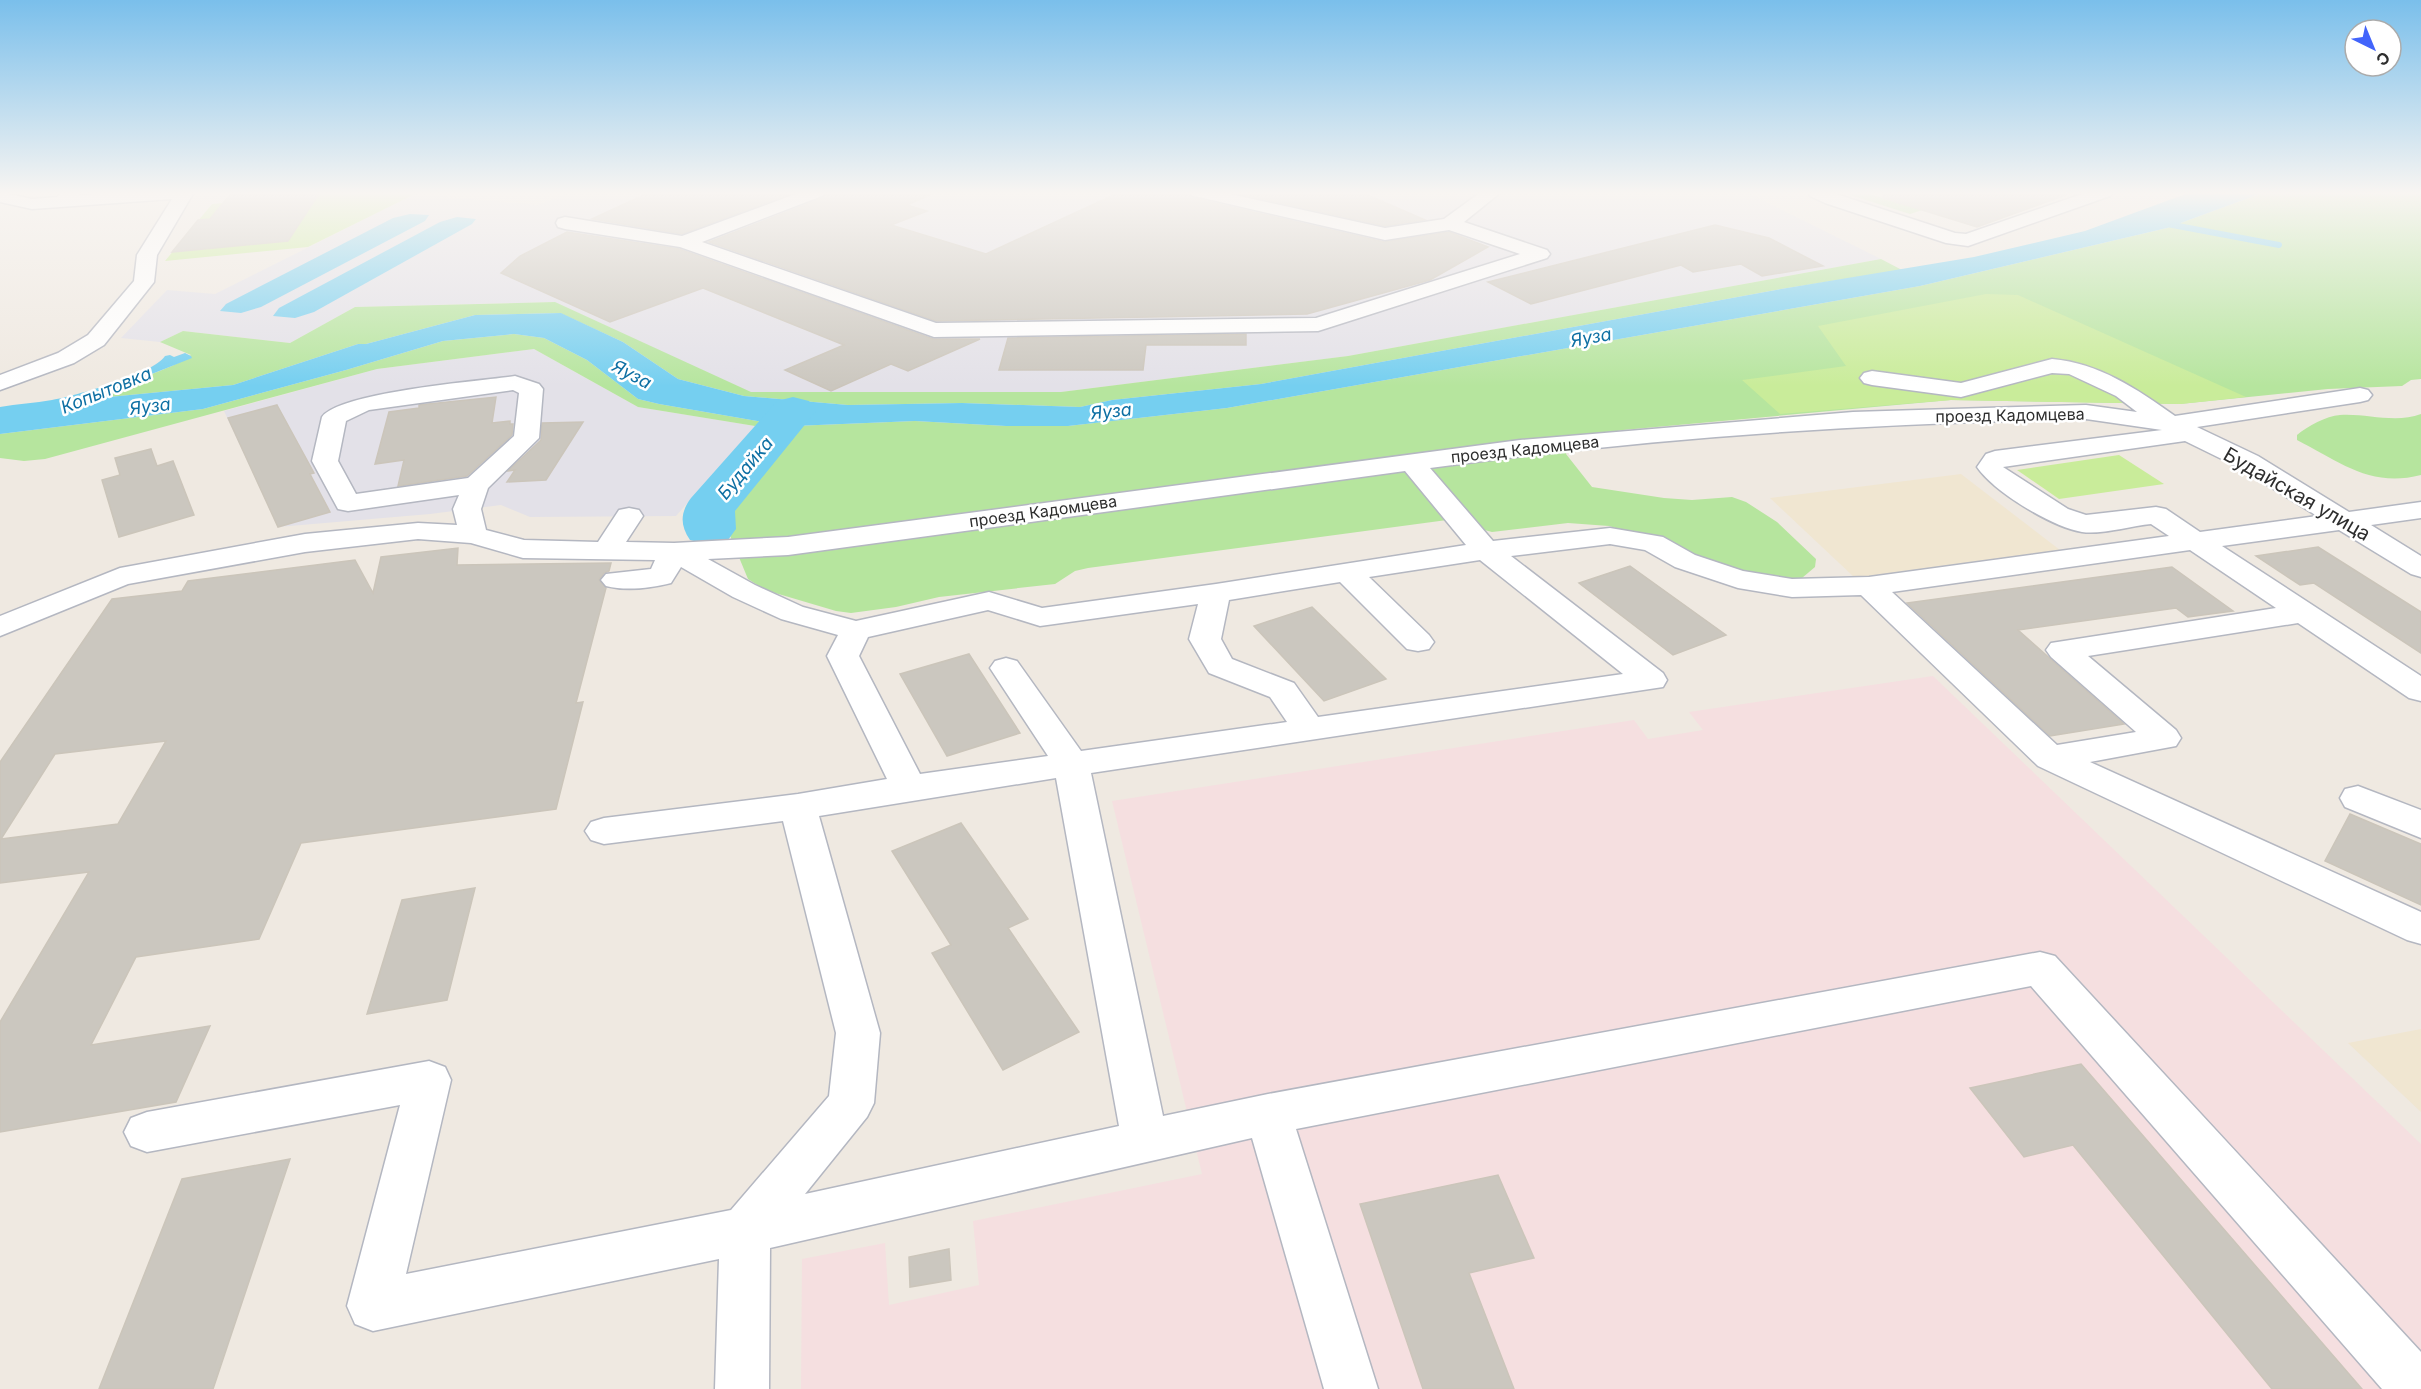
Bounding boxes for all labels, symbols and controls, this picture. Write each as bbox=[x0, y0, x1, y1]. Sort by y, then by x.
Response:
north arrow bbox=[2343, 18, 2403, 78]
text: С bbox=[2372, 48, 2394, 70]
water label: Яуза bbox=[1568, 323, 1613, 351]
water label: Яуза bbox=[608, 355, 655, 393]
water label: Копытовка bbox=[58, 362, 154, 418]
water label: Яуза bbox=[127, 393, 172, 419]
water label: Яуза bbox=[1088, 398, 1133, 424]
street label: проезд Кадомцева bbox=[1935, 404, 2085, 426]
street label: проезд Кадомцева bbox=[1450, 431, 1600, 467]
water label: Будайка bbox=[713, 433, 777, 503]
street label: Будайская улица bbox=[2219, 442, 2375, 546]
street label: проезд Кадомцева bbox=[968, 491, 1118, 531]

